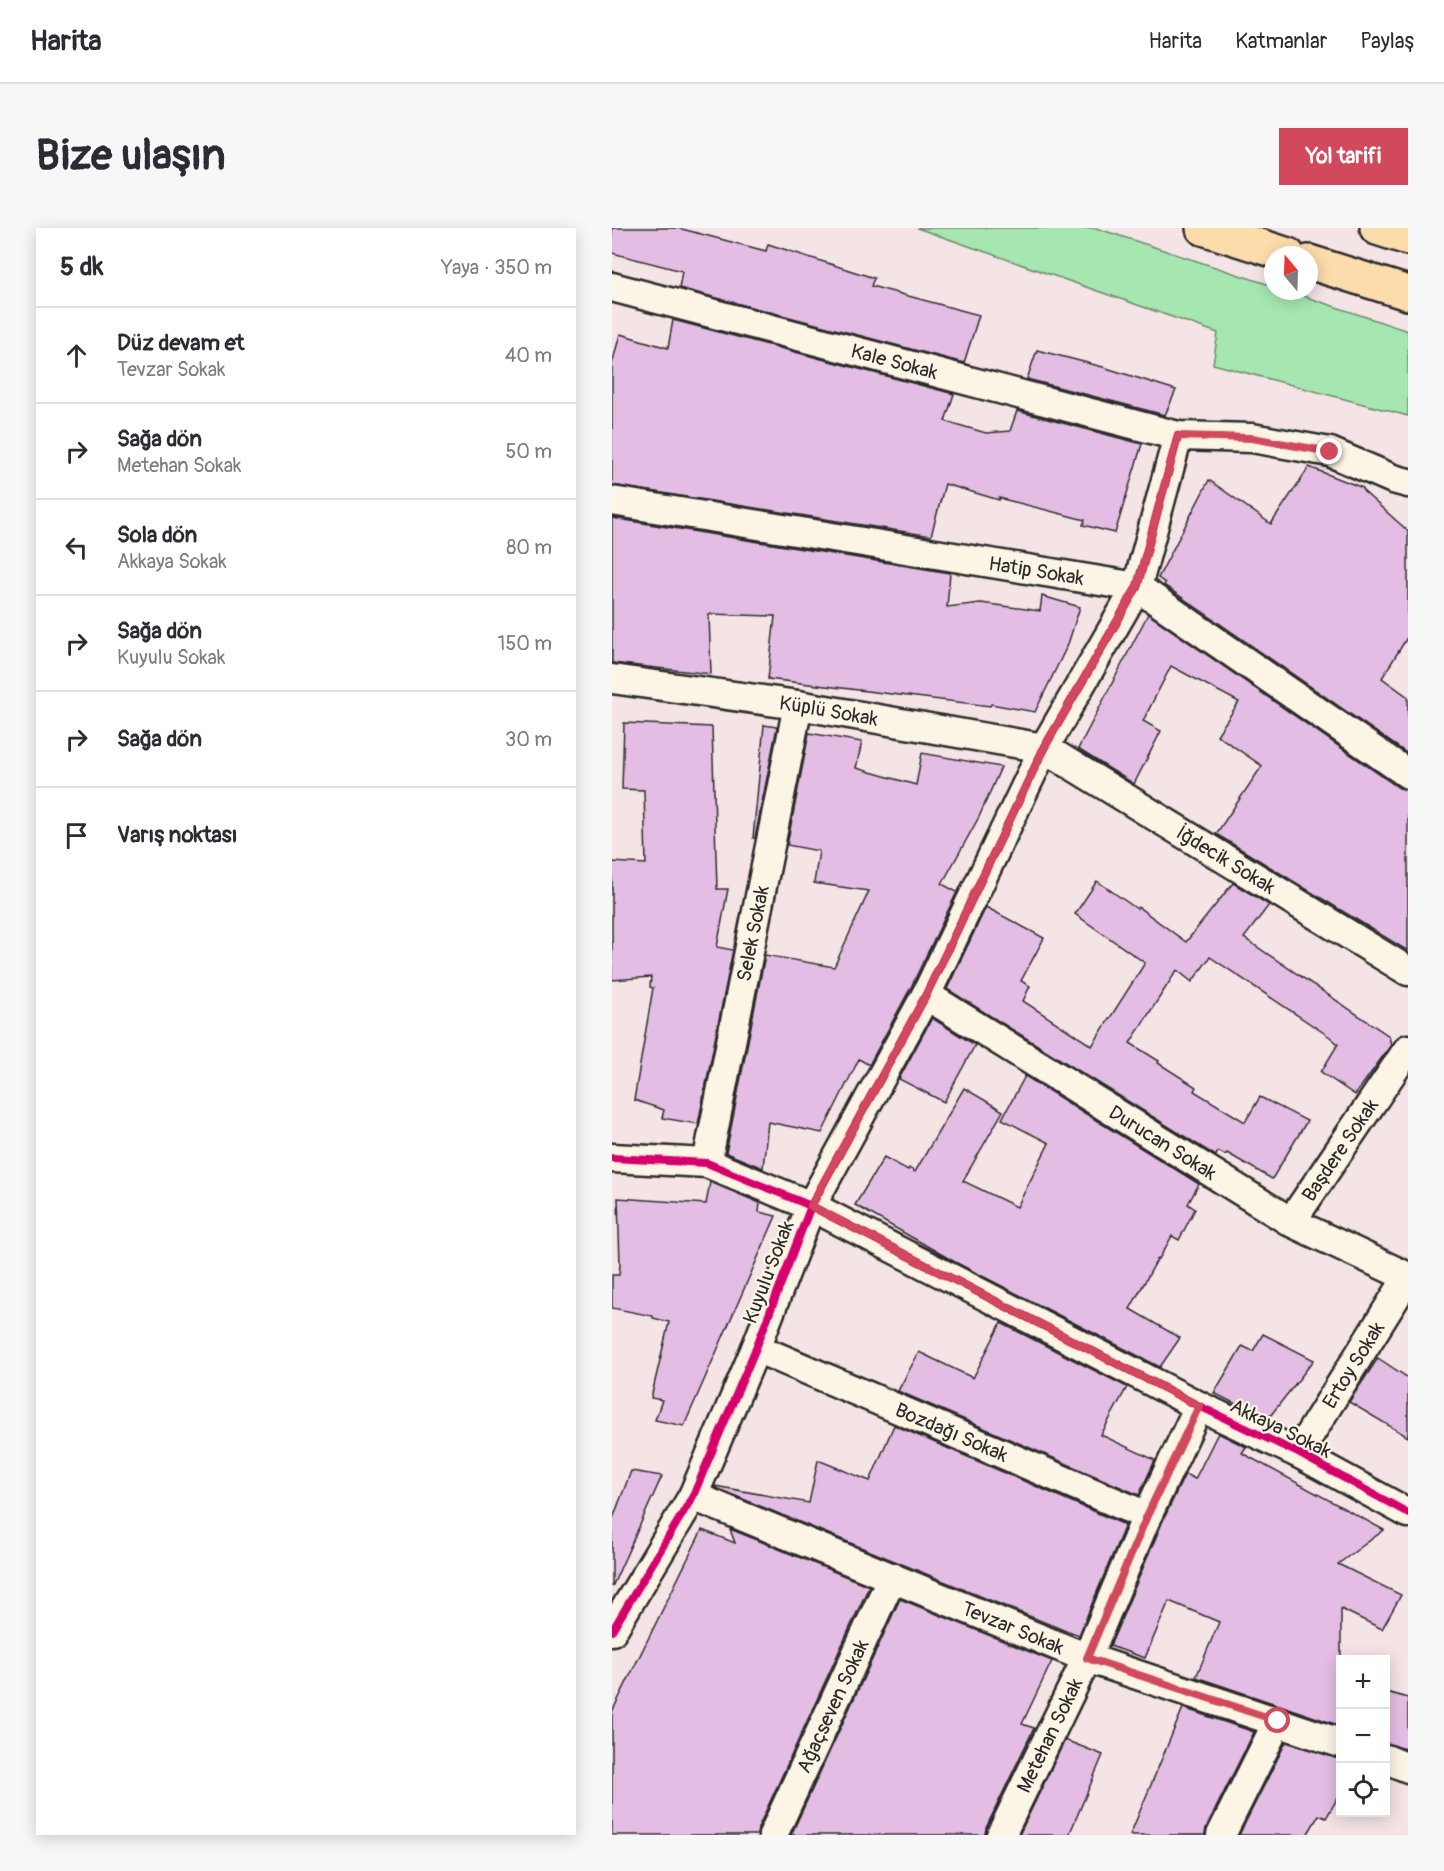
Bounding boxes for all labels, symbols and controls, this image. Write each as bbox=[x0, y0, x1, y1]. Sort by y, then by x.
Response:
text: Harita bbox=[30, 24, 101, 59]
text: Harita bbox=[1149, 28, 1202, 55]
text: Katmanlar bbox=[1235, 28, 1327, 55]
text: Paylaş bbox=[1360, 28, 1414, 55]
button: Yol tarifi bbox=[1279, 128, 1408, 185]
text: Bize ulaşın bbox=[36, 130, 226, 182]
north arrow bbox=[1264, 246, 1318, 300]
text: 5 dk bbox=[60, 251, 103, 283]
text: Yaya · 350 m bbox=[441, 255, 552, 280]
text: Düz devam et bbox=[117, 329, 244, 357]
street label: Kale Sokak bbox=[848, 338, 941, 385]
icon: ahead bbox=[60, 339, 93, 372]
text: 40 m bbox=[505, 343, 552, 368]
text: Tevzar Sokak bbox=[117, 357, 225, 382]
text: Sağa dön bbox=[117, 425, 202, 453]
icon: right bbox=[60, 435, 93, 468]
route end bbox=[1316, 438, 1342, 464]
text: 50 m bbox=[505, 439, 552, 464]
text: Metehan Sokak bbox=[117, 453, 241, 478]
text: Sola dön bbox=[117, 521, 197, 549]
icon: left bbox=[60, 531, 93, 564]
text: 80 m bbox=[506, 535, 552, 560]
text: Akkaya Sokak bbox=[117, 549, 227, 574]
street label: Hatip Sokak bbox=[987, 551, 1086, 591]
text: Sağa dön bbox=[117, 617, 202, 645]
icon: right bbox=[60, 627, 93, 660]
text: 150 m bbox=[498, 631, 552, 656]
text: Kuyulu Sokak bbox=[117, 645, 225, 670]
street label: Küplü Sokak bbox=[778, 691, 881, 732]
icon: right bbox=[60, 723, 93, 756]
text: Sağa dön bbox=[117, 725, 202, 753]
text: 30 m bbox=[505, 727, 552, 752]
icon: arrive bbox=[60, 819, 93, 852]
street label: İğdecik Sokak bbox=[1172, 820, 1281, 900]
text: Varış noktası bbox=[117, 821, 238, 849]
street label: Selek Sokak bbox=[731, 883, 775, 984]
street label: Başdere Sokak bbox=[1297, 1093, 1384, 1206]
street label: Durucan Sokak bbox=[1104, 1100, 1222, 1186]
street label: Kuyulu Sokak bbox=[737, 1217, 800, 1327]
street label: Ertoy Sokak bbox=[1317, 1316, 1390, 1413]
street label: Akkaya Sokak bbox=[1226, 1393, 1336, 1464]
street label: Bozdağı Sokak bbox=[891, 1397, 1012, 1468]
street label: Tevzar Sokak bbox=[958, 1596, 1068, 1660]
street label: Ağaçseven Sokak bbox=[791, 1635, 875, 1777]
map controls bbox=[1336, 1655, 1390, 1817]
button: + bbox=[1336, 1655, 1390, 1709]
street label: Metehan Sokak bbox=[1012, 1673, 1089, 1797]
route start bbox=[1264, 1707, 1290, 1733]
button: − bbox=[1336, 1709, 1390, 1763]
button: locate bbox=[1336, 1763, 1390, 1817]

